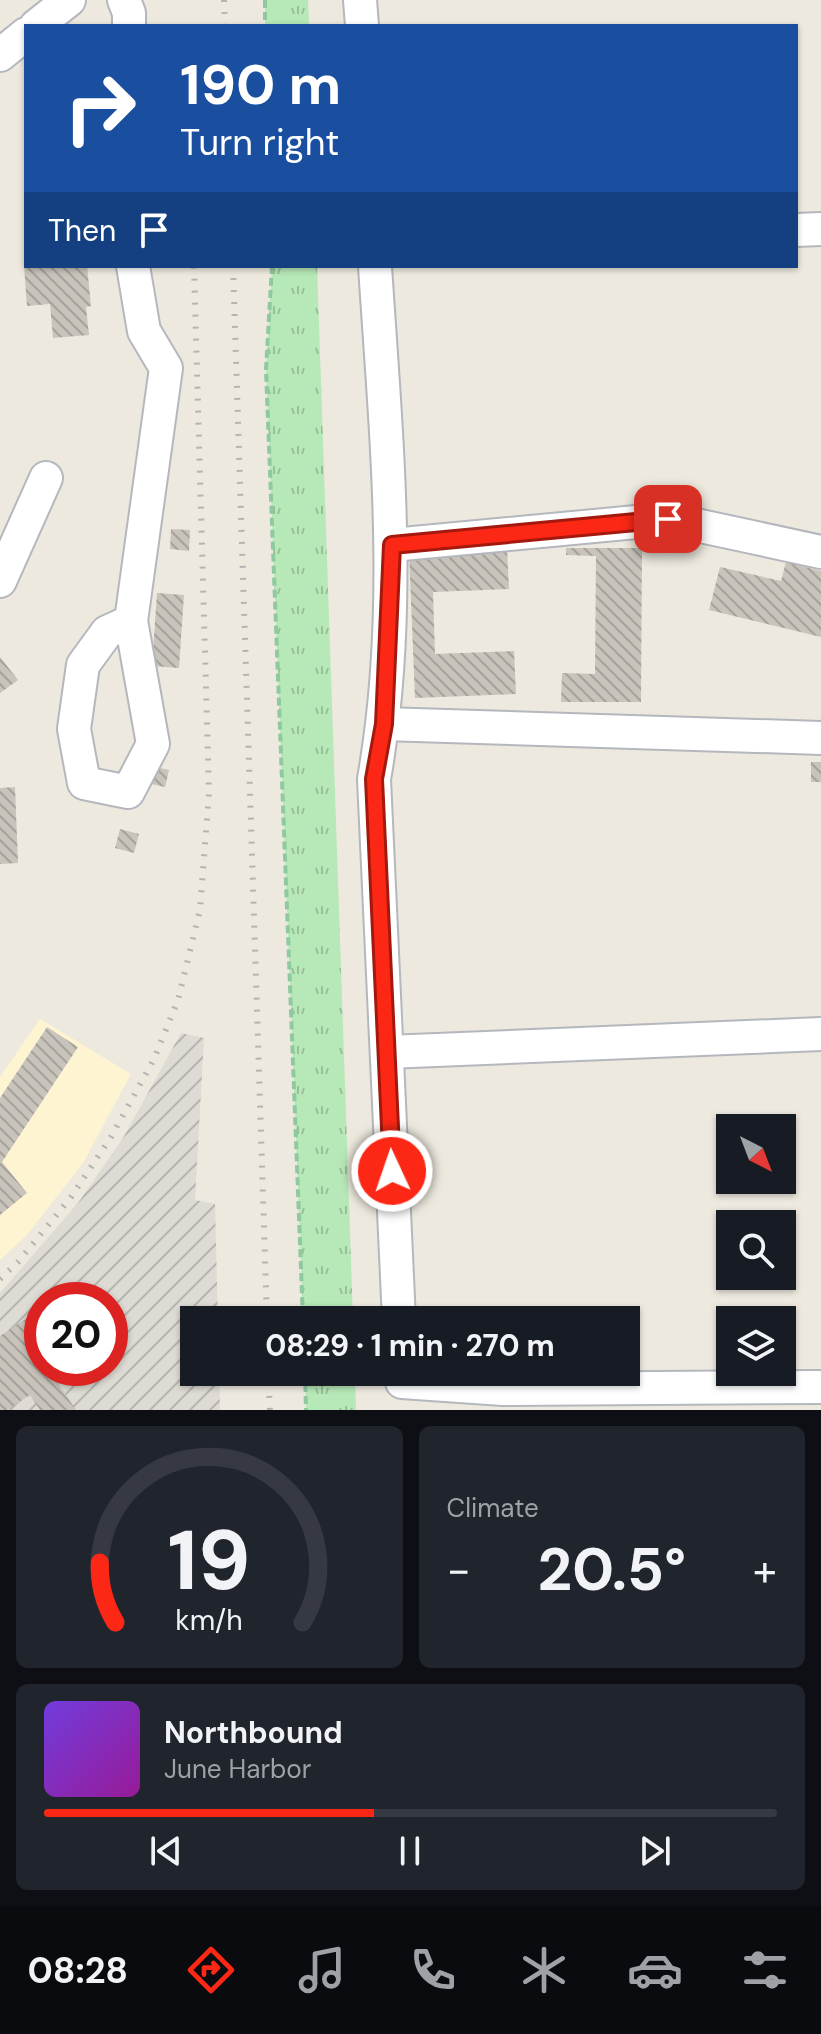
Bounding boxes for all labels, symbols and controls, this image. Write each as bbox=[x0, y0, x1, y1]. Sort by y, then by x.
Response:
text: 190 m bbox=[180, 48, 341, 121]
icon: right bbox=[48, 56, 152, 160]
text: Turn right bbox=[180, 119, 339, 166]
icon: arrive bbox=[132, 208, 176, 252]
text: Then bbox=[48, 211, 116, 250]
pin bbox=[634, 485, 702, 553]
icon: arrive bbox=[646, 497, 690, 541]
north arrow bbox=[716, 1114, 796, 1194]
map controls bbox=[716, 1114, 796, 1386]
position arrow bbox=[350, 1129, 434, 1213]
button: search bbox=[716, 1210, 796, 1290]
speed limit sign: 20 bbox=[24, 1282, 128, 1386]
button: layers bbox=[716, 1306, 796, 1386]
text: 08:29 · 1 min · 270 m bbox=[265, 1326, 555, 1365]
text: Climate bbox=[447, 1491, 539, 1525]
text: 19 bbox=[168, 1506, 251, 1615]
text: 20.5° bbox=[538, 1530, 686, 1609]
text: − bbox=[447, 1541, 471, 1599]
text: + bbox=[753, 1541, 777, 1599]
text: km/h bbox=[175, 1602, 243, 1639]
text: Northbound bbox=[164, 1713, 343, 1752]
text: June Harbor bbox=[164, 1752, 311, 1786]
icon: previous bbox=[144, 1829, 188, 1873]
icon: pause bbox=[388, 1829, 432, 1873]
icon: next bbox=[633, 1829, 677, 1873]
icon: directions bbox=[183, 1942, 239, 1998]
icon: music bbox=[294, 1942, 350, 1998]
icon: phone bbox=[405, 1942, 461, 1998]
icon: climate bbox=[516, 1942, 572, 1998]
icon: car bbox=[627, 1942, 683, 1998]
icon: filters bbox=[737, 1942, 793, 1998]
text: 08:28 bbox=[27, 1947, 128, 1994]

